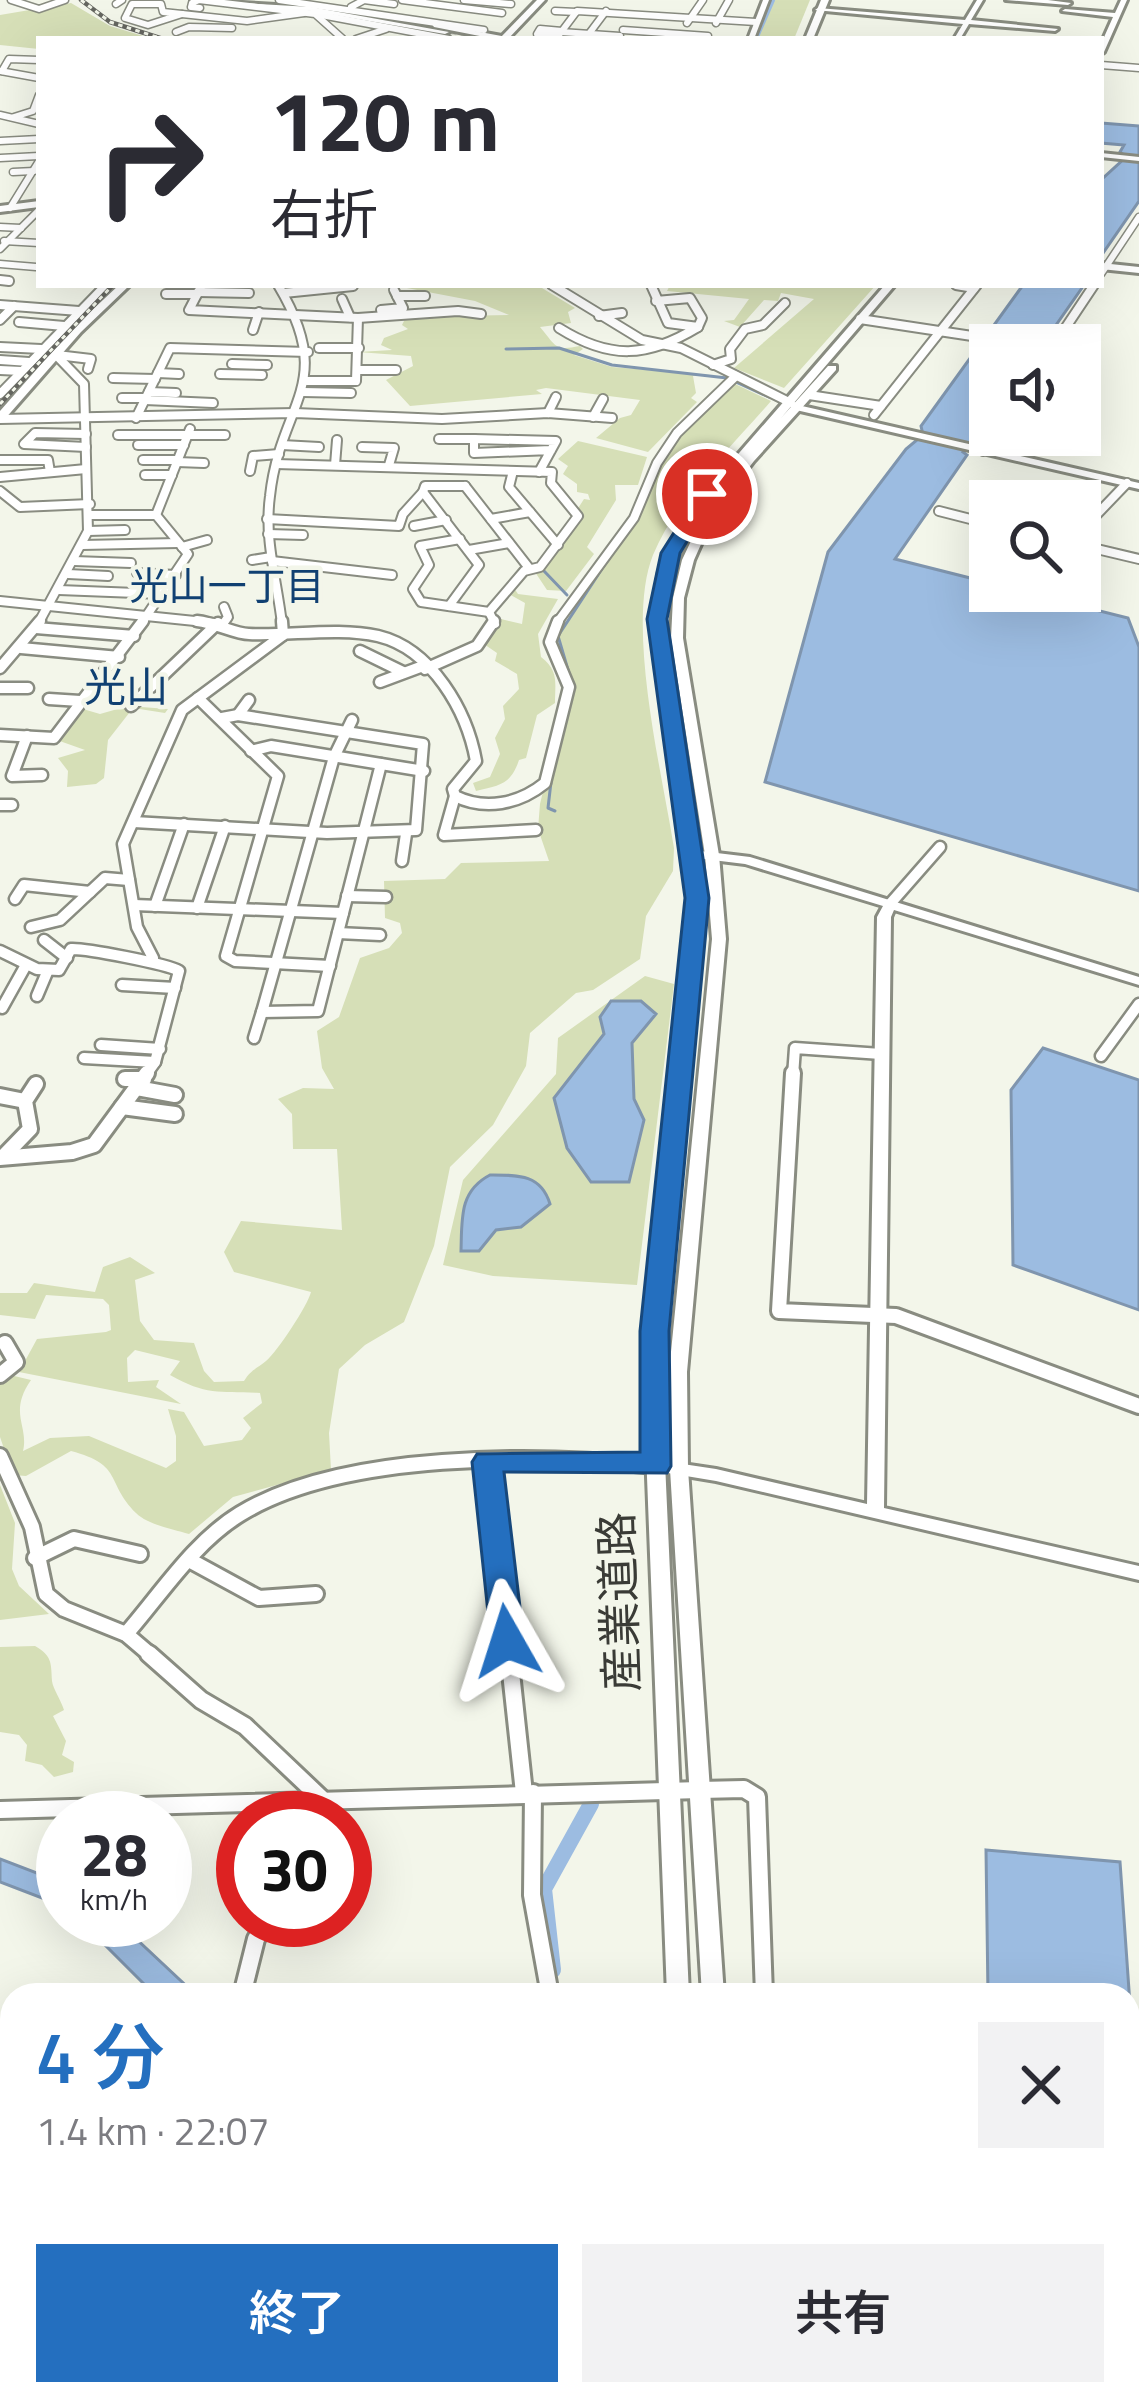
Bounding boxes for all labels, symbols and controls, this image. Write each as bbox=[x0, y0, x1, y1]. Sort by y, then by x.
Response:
text: 120 m bbox=[270, 56, 500, 184]
icon: right bbox=[72, 84, 228, 240]
text: 右折 bbox=[270, 173, 378, 255]
map controls bbox=[969, 324, 1101, 612]
button: sound bbox=[969, 324, 1101, 456]
pin bbox=[656, 443, 758, 545]
icon: arrive bbox=[674, 461, 740, 527]
button: search bbox=[969, 480, 1101, 612]
district label: 光山一丁目 bbox=[129, 556, 325, 615]
district label: 光山 bbox=[84, 654, 168, 718]
street label: 産業道路 bbox=[581, 1511, 655, 1693]
position arrow bbox=[444, 1578, 570, 1704]
speed limit sign: 30 bbox=[216, 1791, 372, 1947]
text: 28 bbox=[80, 1808, 148, 1899]
text: km/h bbox=[80, 1876, 148, 1922]
text: 4 分 bbox=[36, 2001, 164, 2111]
button: close bbox=[978, 2022, 1104, 2148]
text: 1.4 km · 22:07 bbox=[36, 2101, 269, 2160]
button: 終了 bbox=[36, 2244, 558, 2382]
button: 共有 bbox=[582, 2244, 1104, 2382]

